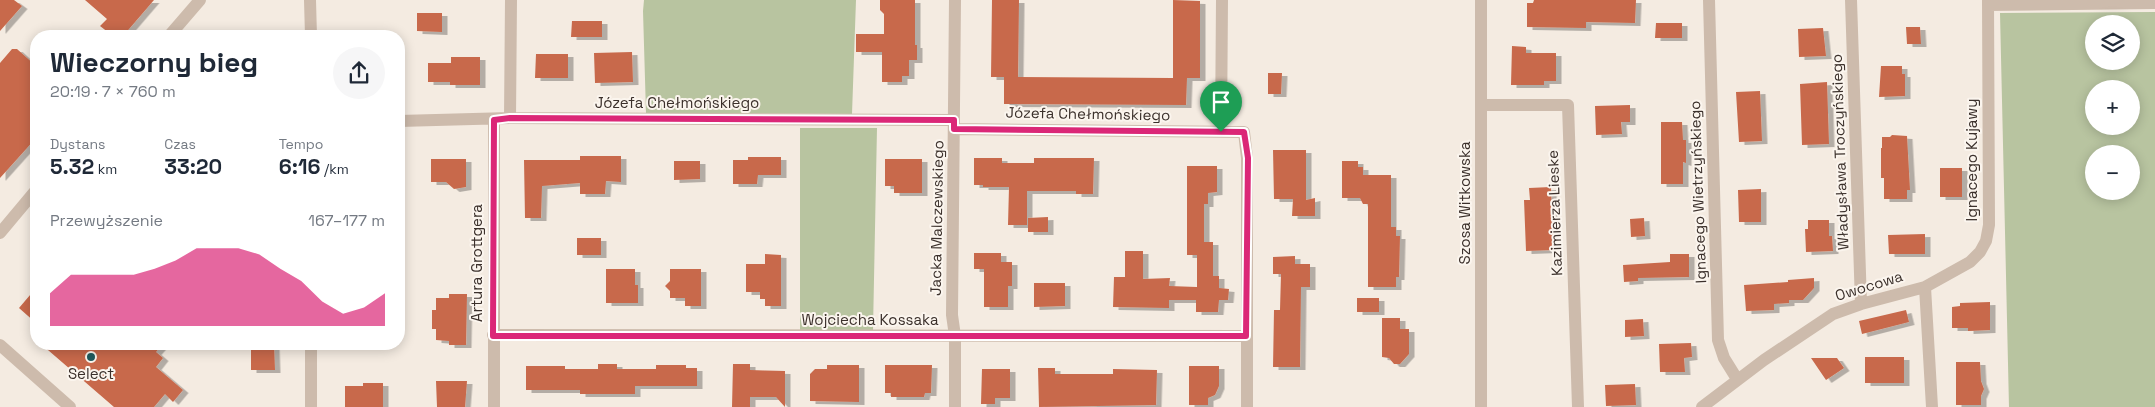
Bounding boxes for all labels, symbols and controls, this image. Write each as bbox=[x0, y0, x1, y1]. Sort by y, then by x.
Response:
map controls bbox=[2085, 15, 2140, 200]
button: layers bbox=[2085, 15, 2140, 70]
text: Wieczorny bieg bbox=[50, 44, 258, 80]
button: share bbox=[333, 47, 385, 99]
street label: Władysława Troczyńskiego bbox=[1827, 54, 1852, 250]
button: + bbox=[2085, 80, 2140, 135]
text: 20:19 · 7 × 760 m bbox=[50, 81, 176, 102]
pin bbox=[1200, 81, 1242, 132]
icon: arrive bbox=[1207, 88, 1235, 116]
street label: Józefa Chełmońskiego bbox=[595, 93, 759, 112]
street label: Ignacego Kujawy bbox=[1962, 98, 1981, 222]
street label: Ignacego Wietrzyńskiego bbox=[1685, 100, 1710, 284]
street label: Józefa Chełmońskiego bbox=[1006, 103, 1170, 124]
text: Dystans bbox=[50, 135, 105, 153]
text: Czas bbox=[164, 135, 196, 153]
text: Tempo bbox=[279, 135, 323, 153]
street label: Jacka Malczewskiego bbox=[926, 140, 947, 296]
street label: Szosa Witkowska bbox=[1455, 141, 1474, 265]
button: − bbox=[2085, 145, 2140, 200]
street label: Kazimierza Lieske bbox=[1543, 150, 1566, 276]
text: 5.32 bbox=[50, 153, 94, 180]
text: 33:20 bbox=[164, 153, 222, 180]
text: 6:16 bbox=[279, 153, 320, 180]
text: km bbox=[94, 160, 117, 178]
text: /km bbox=[320, 160, 349, 178]
street label: Artura Grottgera bbox=[467, 204, 486, 322]
text: Przewyższenie bbox=[50, 210, 163, 231]
text: 167–177 m bbox=[308, 210, 385, 231]
street label: Owocowa bbox=[1833, 266, 1905, 305]
street label: Wojciecha Kossaka bbox=[801, 310, 939, 329]
marker: Select bbox=[85, 351, 97, 363]
place label: Select bbox=[68, 364, 114, 383]

